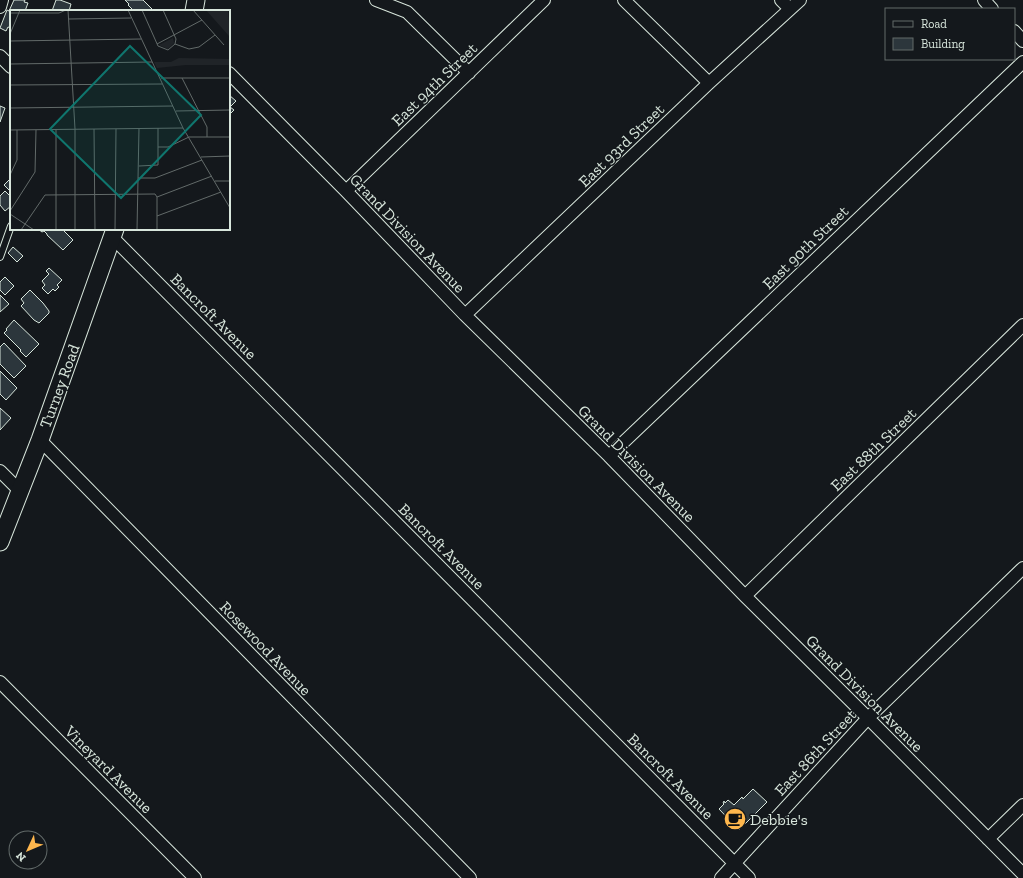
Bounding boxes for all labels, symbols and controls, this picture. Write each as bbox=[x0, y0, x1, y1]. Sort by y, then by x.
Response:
legend bbox=[885, 8, 1015, 60]
inset map bbox=[10, 10, 230, 230]
text: Road bbox=[921, 17, 947, 31]
text: Building bbox=[921, 37, 965, 51]
street label: East 94th Street bbox=[388, 39, 481, 130]
street label: East 93rd Street bbox=[575, 100, 668, 191]
street label: Grand Division Avenue bbox=[346, 170, 469, 297]
street label: East 90th Street bbox=[758, 202, 852, 293]
street label: Bancroft Avenue bbox=[167, 269, 261, 363]
street label: Turney Road bbox=[36, 341, 83, 431]
street label: Grand Division Avenue bbox=[574, 401, 699, 526]
street label: East 88th Street bbox=[827, 404, 920, 495]
street label: Bancroft Avenue bbox=[395, 499, 489, 593]
street label: Rosewood Avenue bbox=[216, 597, 315, 699]
street label: Grand Division Avenue bbox=[802, 631, 927, 756]
street label: East 86th Street bbox=[770, 705, 860, 800]
street label: Vineyard Avenue bbox=[60, 721, 156, 817]
street label: Bancroft Avenue bbox=[624, 729, 718, 823]
cafe icon: Debbie's bbox=[722, 806, 748, 832]
place label: Debbie's bbox=[750, 810, 808, 829]
north arrow bbox=[8, 830, 48, 870]
text: N bbox=[13, 849, 29, 864]

